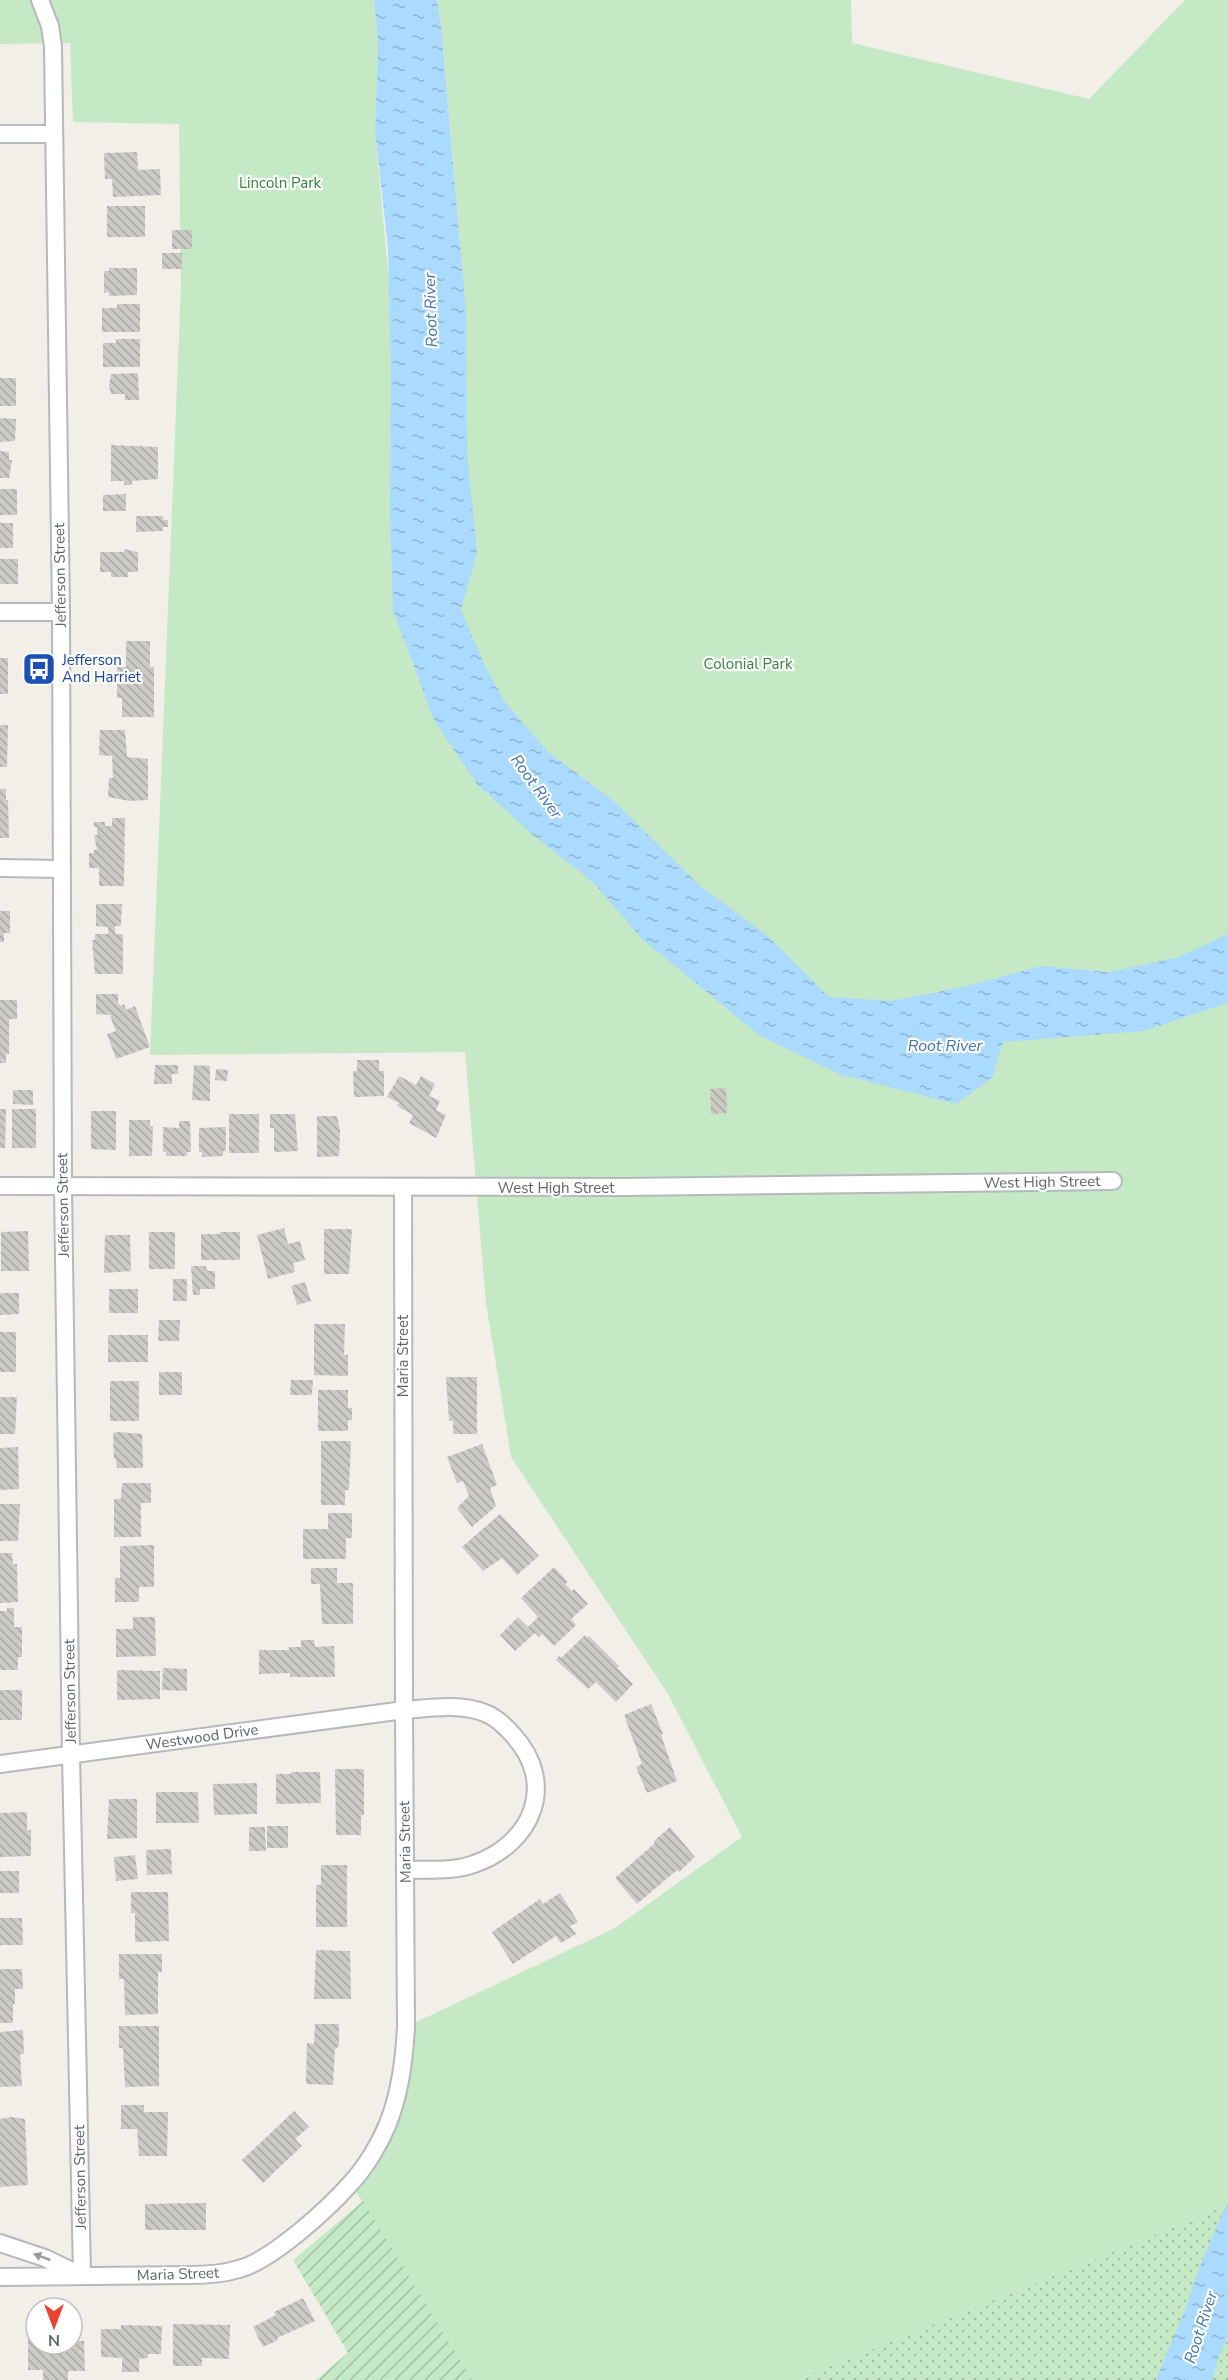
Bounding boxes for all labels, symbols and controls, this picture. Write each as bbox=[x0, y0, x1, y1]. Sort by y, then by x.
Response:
park label: Lincoln Park bbox=[239, 173, 322, 193]
water label: Root River bbox=[419, 271, 443, 348]
street label: Jefferson Street bbox=[49, 522, 71, 628]
place label: Jefferson And Harriet bbox=[61, 650, 142, 687]
bus stop icon: Jefferson And Harriet bbox=[21, 651, 57, 687]
park label: Colonial Park bbox=[704, 654, 793, 674]
water label: Root River bbox=[505, 750, 568, 824]
water label: Root River bbox=[908, 1035, 984, 1057]
street label: Jefferson Street bbox=[52, 1152, 74, 1258]
street label: West High Street bbox=[983, 1171, 1101, 1193]
street label: West High Street bbox=[498, 1178, 615, 1198]
street label: Maria Street bbox=[393, 1314, 413, 1397]
street label: Jefferson Street bbox=[59, 1638, 81, 1744]
street label: Westwood Drive bbox=[144, 1719, 260, 1755]
street label: Maria Street bbox=[394, 1800, 416, 1883]
street label: Jefferson Street bbox=[69, 2124, 91, 2230]
one-way arrow bbox=[32, 2252, 50, 2262]
street label: Maria Street bbox=[136, 2263, 220, 2285]
water label: Root River bbox=[1179, 2287, 1223, 2366]
north arrow bbox=[24, 2296, 84, 2356]
text: N bbox=[48, 2329, 60, 2351]

